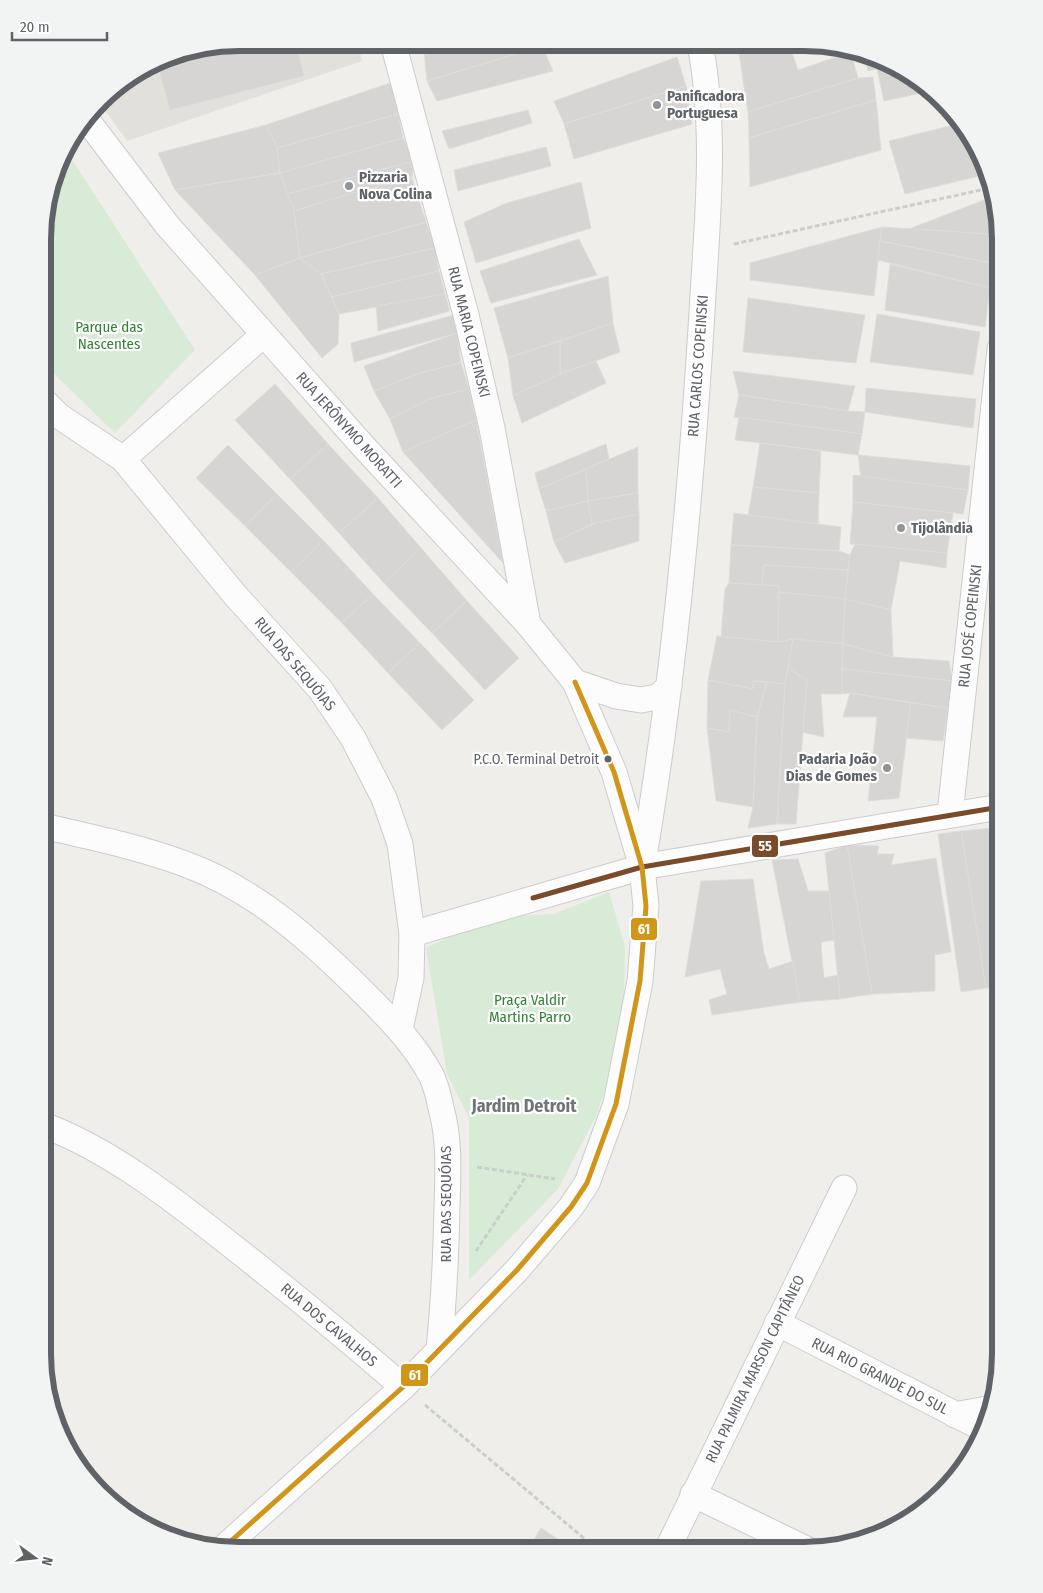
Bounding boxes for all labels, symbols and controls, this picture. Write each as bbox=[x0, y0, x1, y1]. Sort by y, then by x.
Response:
scale bar bbox=[12, 10, 108, 42]
text: 20 m bbox=[20, 18, 50, 36]
place label: Panificadora Portuguesa bbox=[667, 87, 745, 122]
marker: Panificadora Portuguesa bbox=[651, 99, 663, 111]
place label: Pizzaria Nova Colina bbox=[359, 168, 433, 203]
marker: Pizzaria Nova Colina bbox=[343, 180, 355, 192]
street label: RUA MARIA COPEINSKI bbox=[444, 265, 494, 399]
street label: RUA CARLOS COPEINSKI bbox=[684, 294, 712, 438]
park label: Parque das Nascentes bbox=[75, 318, 143, 353]
street label: RUA JERÔNYMO MORATTI bbox=[292, 368, 406, 492]
place label: Tijolândia bbox=[911, 519, 974, 537]
marker: Tijolândia bbox=[895, 522, 907, 534]
street label: RUA JOSÉ COPEINSKI bbox=[955, 564, 985, 688]
street label: RUA DAS SEQUÓIAS bbox=[251, 613, 339, 715]
place label: Padaria João Dias de Gomes bbox=[786, 750, 877, 785]
place label: P.C.O. Terminal Detroit bbox=[474, 751, 599, 768]
marker: P.C.O. Terminal Detroit bbox=[603, 754, 613, 764]
marker: Padaria João Dias de Gomes bbox=[881, 762, 893, 774]
line badge: 55 bbox=[751, 834, 779, 858]
text: 55 bbox=[758, 838, 772, 855]
line badge: 61 bbox=[630, 917, 658, 941]
text: 61 bbox=[638, 921, 650, 938]
park label: Praça Valdir Martins Parro bbox=[489, 991, 571, 1026]
district label: Jardim Detroit bbox=[470, 1095, 577, 1117]
street label: RUA DAS SEQUÓIAS bbox=[437, 1146, 455, 1262]
street label: RUA PALMIRA MARSON CAPITÂNEO bbox=[702, 1272, 808, 1466]
street label: RUA DOS CAVALHOS bbox=[277, 1279, 381, 1371]
street label: RUA RIO GRANDE DO SUL bbox=[809, 1334, 952, 1418]
line badge: 61 bbox=[400, 1363, 429, 1387]
text: 61 bbox=[409, 1367, 421, 1384]
north arrow bbox=[10, 1533, 60, 1583]
text: N bbox=[38, 1555, 56, 1567]

